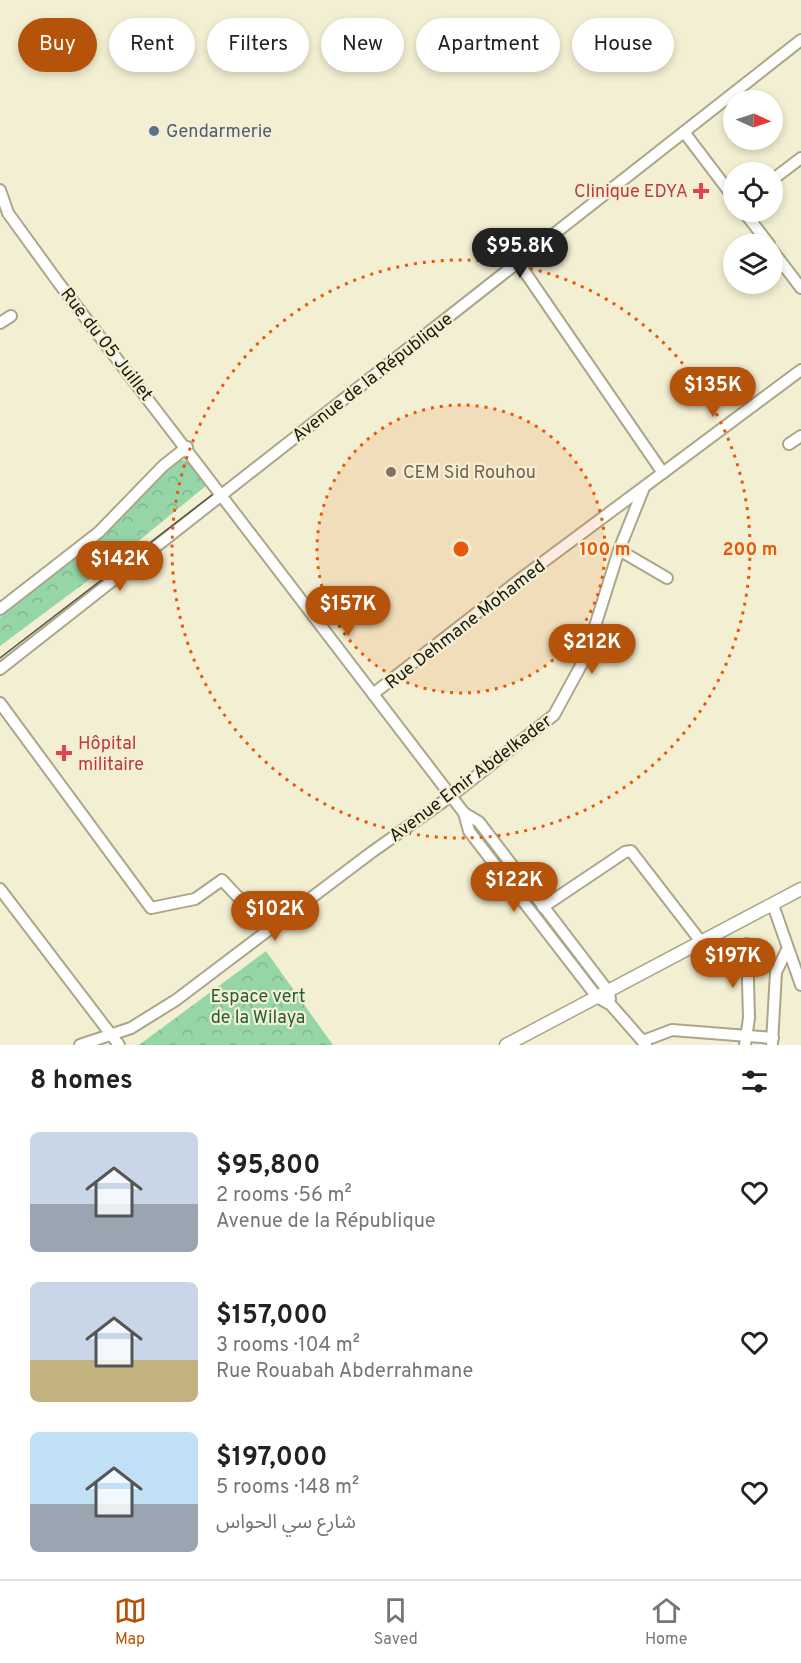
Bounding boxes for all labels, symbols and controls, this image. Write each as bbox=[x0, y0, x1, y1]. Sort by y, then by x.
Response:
chip: Buy bbox=[18, 18, 97, 72]
chip: Rent bbox=[109, 18, 195, 72]
chip: Filters bbox=[207, 18, 309, 72]
chip: New bbox=[321, 18, 404, 72]
chip: Apartment bbox=[416, 18, 560, 72]
chip: House bbox=[572, 18, 674, 72]
north arrow bbox=[723, 90, 783, 150]
map controls bbox=[723, 90, 783, 294]
place label: Gendarmerie bbox=[166, 121, 272, 144]
marker: Gendarmerie bbox=[147, 124, 161, 138]
button: locate bbox=[723, 162, 783, 222]
place label: Clinique EDYA bbox=[574, 181, 688, 204]
marker: Clinique EDYA bbox=[692, 182, 710, 200]
pin: $95.8K bbox=[471, 228, 569, 279]
text: $95.8K bbox=[486, 234, 554, 260]
button: layers bbox=[723, 234, 783, 294]
street label: Rue du 05 Juillet bbox=[54, 284, 157, 406]
street label: Avenue de la République bbox=[288, 308, 458, 448]
pin: $135K bbox=[671, 367, 755, 418]
text: $135K bbox=[684, 373, 742, 399]
place label: CEM Sid Rouhou bbox=[403, 462, 536, 485]
marker: CEM Sid Rouhou bbox=[384, 465, 398, 479]
centre of rings bbox=[451, 539, 471, 559]
text: 100 m bbox=[579, 539, 631, 562]
text: 200 m bbox=[722, 539, 778, 562]
pin: $142K bbox=[78, 541, 162, 592]
text: $142K bbox=[90, 547, 150, 573]
street label: Rue Dehmane Mohamed bbox=[381, 555, 551, 695]
pin: $157K bbox=[306, 586, 390, 637]
text: $157K bbox=[319, 592, 377, 618]
pin: $212K bbox=[550, 624, 634, 675]
text: $212K bbox=[563, 630, 621, 656]
street label: Avenue Emir Abdelkader bbox=[385, 710, 557, 848]
place label: Hôpital militaire bbox=[78, 733, 144, 777]
marker: Hôpital militaire bbox=[55, 744, 73, 762]
pin: $122K bbox=[472, 862, 556, 913]
text: $122K bbox=[485, 868, 543, 894]
pin: $102K bbox=[233, 891, 317, 942]
text: $102K bbox=[245, 897, 305, 923]
pin: $197K bbox=[691, 938, 775, 989]
text: $197K bbox=[705, 944, 761, 970]
park label: Espace vert de la Wilaya bbox=[210, 986, 306, 1030]
text: 8 homes bbox=[30, 1065, 133, 1098]
icon: filters bbox=[738, 1065, 771, 1098]
text: $95,800 bbox=[216, 1150, 320, 1183]
icon: home bbox=[78, 1156, 150, 1228]
icon: heart bbox=[738, 1176, 771, 1209]
text: 2 rooms · 56 m² bbox=[216, 1183, 352, 1209]
text: Avenue de la République bbox=[216, 1209, 436, 1235]
text: $157,000 bbox=[216, 1300, 328, 1333]
icon: home bbox=[78, 1306, 150, 1378]
icon: heart bbox=[738, 1326, 771, 1359]
text: 3 rooms · 104 m² bbox=[216, 1333, 360, 1359]
text: Rue Rouabah Abderrahmane bbox=[216, 1359, 473, 1385]
text: $197,000 bbox=[216, 1442, 327, 1475]
icon: home bbox=[78, 1456, 150, 1528]
text: 5 rooms · 148 m² bbox=[216, 1475, 359, 1501]
icon: heart bbox=[738, 1476, 771, 1509]
text: شارع سي الحواس bbox=[216, 1510, 356, 1536]
tab: Map bbox=[114, 1594, 147, 1650]
tab: Saved bbox=[374, 1594, 418, 1650]
tab: Home bbox=[645, 1594, 687, 1650]

